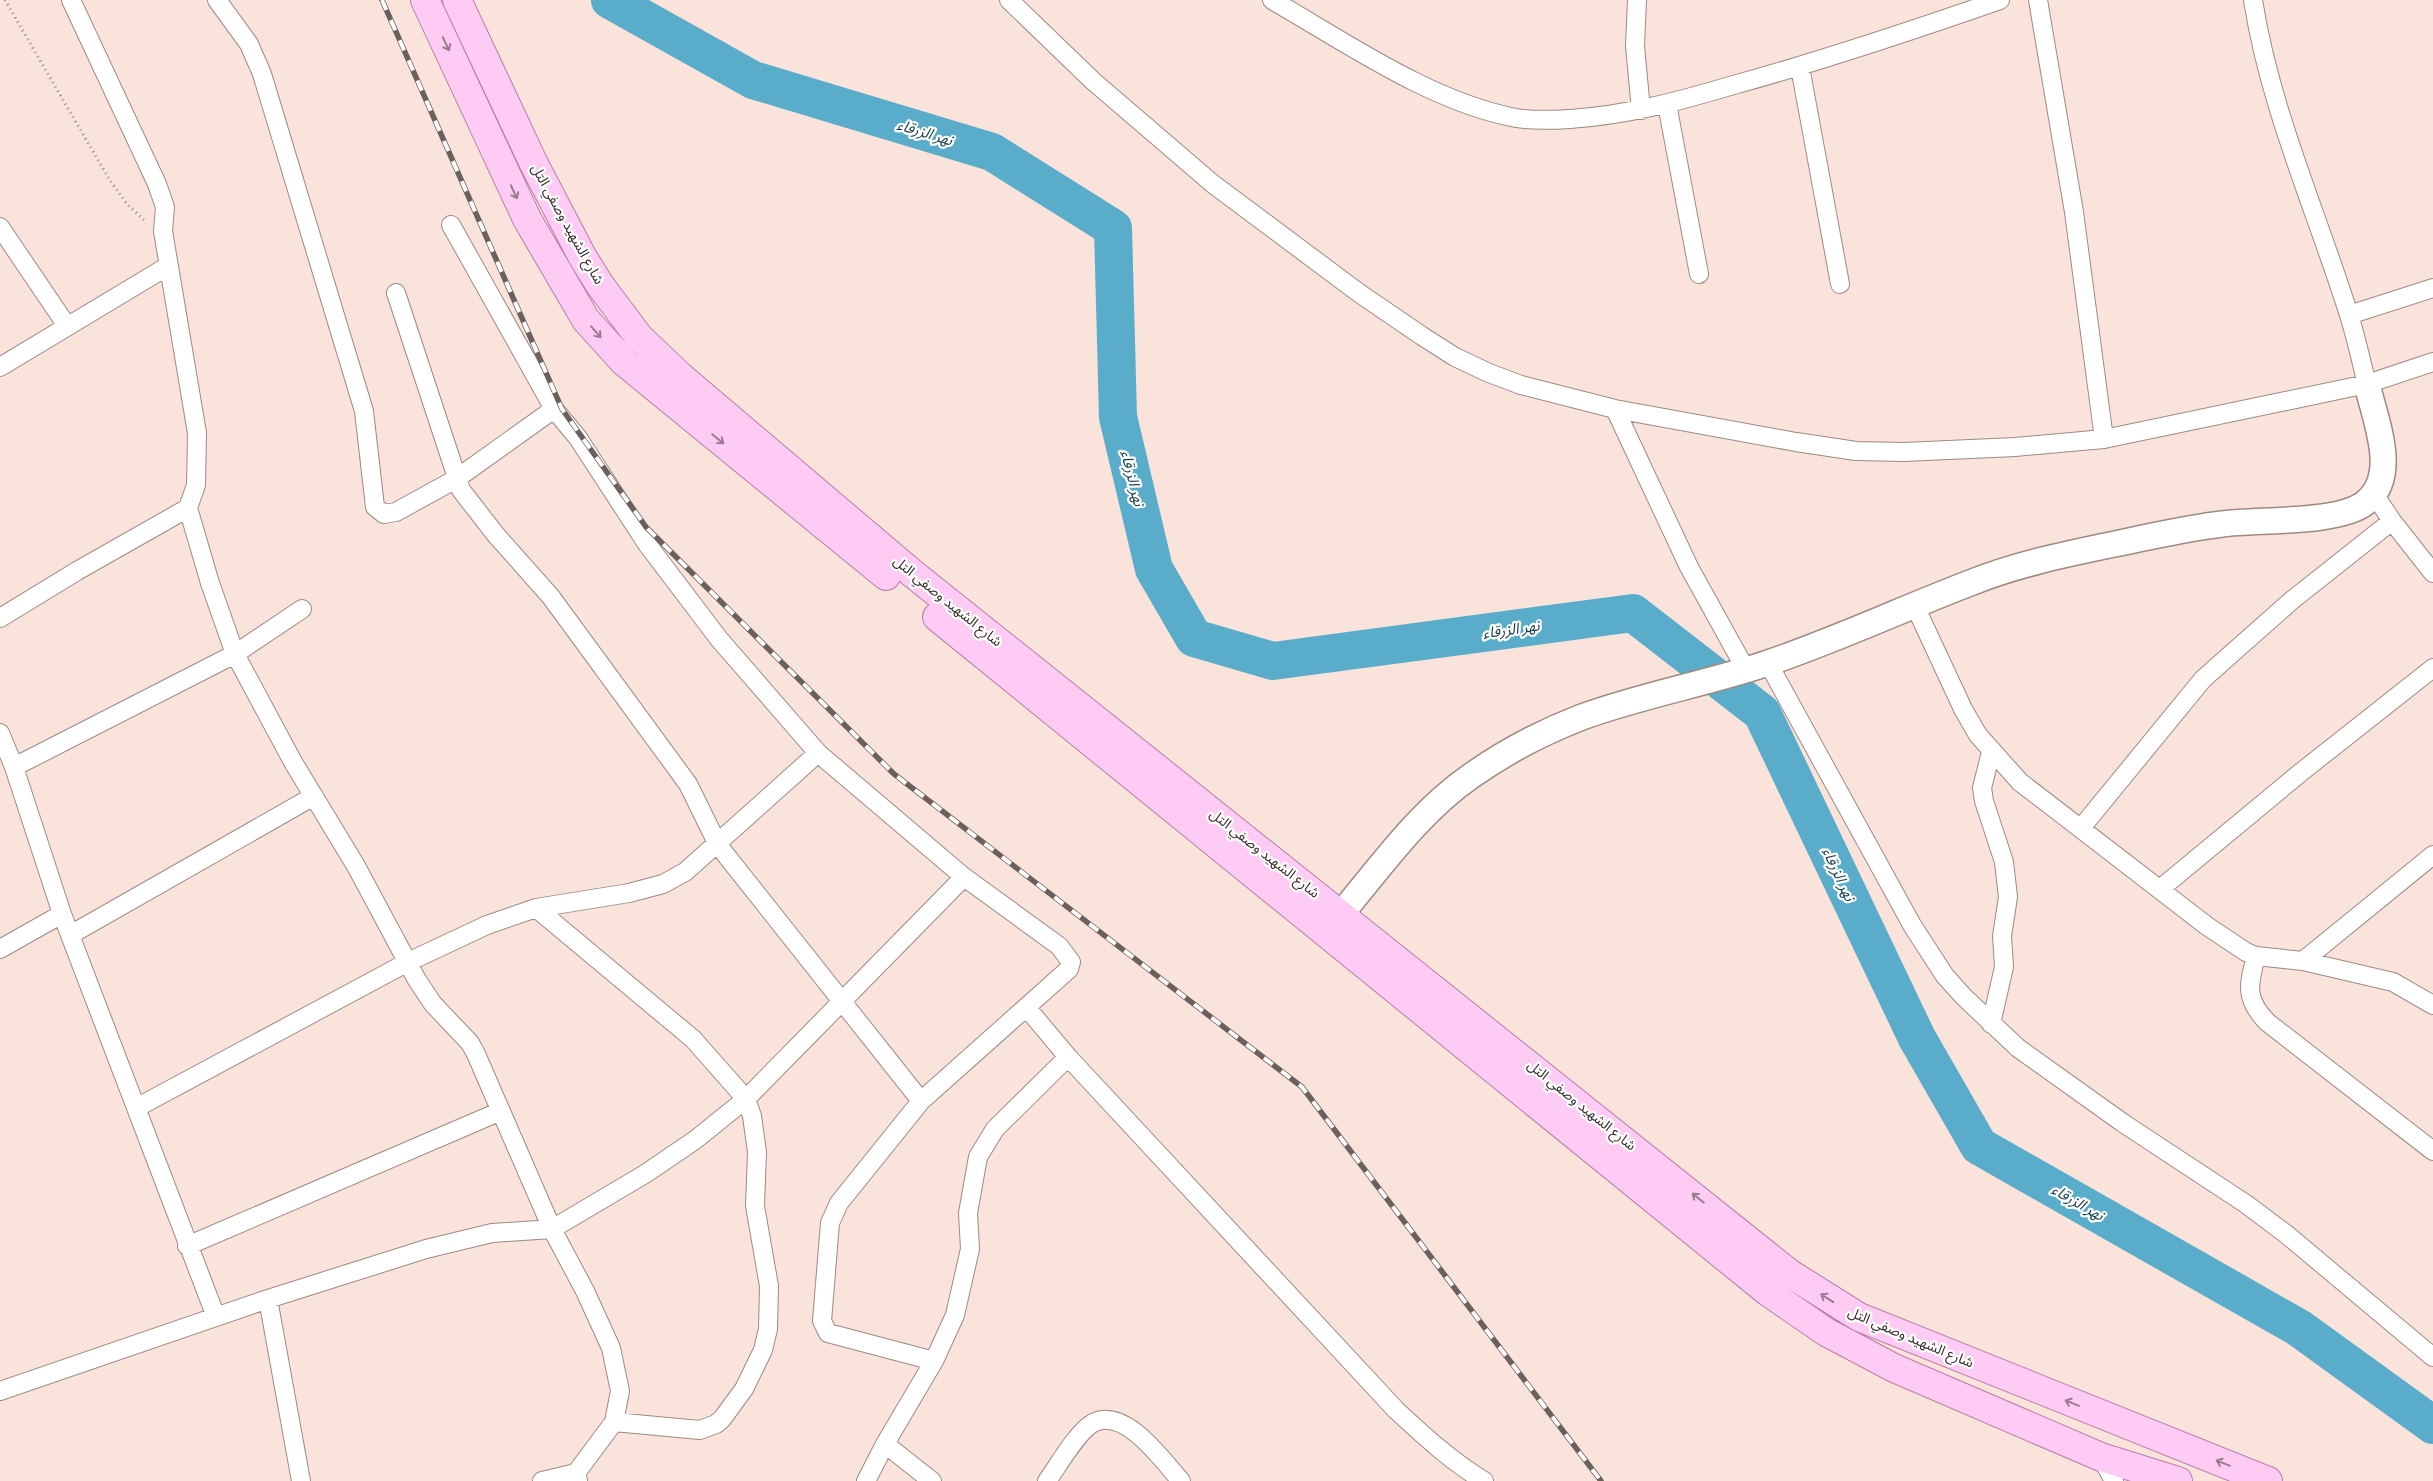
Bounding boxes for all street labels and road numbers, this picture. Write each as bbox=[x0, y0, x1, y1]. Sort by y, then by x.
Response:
street label: شارع الشهيد وصفي التل bbox=[526, 161, 608, 288]
street label: شارع الشهيد وصفي التل bbox=[889, 552, 1005, 652]
street label: شارع الشهيد وصفي التل bbox=[1205, 805, 1323, 903]
street label: شارع الشهيد وصفي التل bbox=[1523, 1056, 1639, 1156]
street label: شارع الشهيد وصفي التل bbox=[1845, 1303, 1976, 1374]

